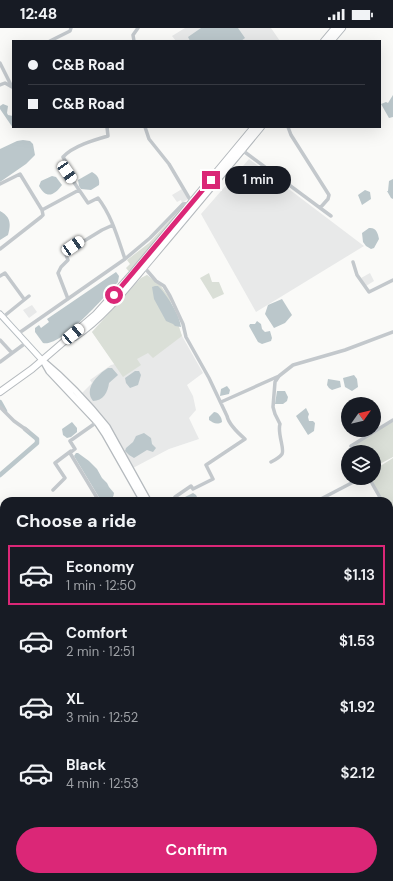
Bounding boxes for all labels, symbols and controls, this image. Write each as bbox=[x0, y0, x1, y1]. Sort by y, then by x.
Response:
text: 12:48 bbox=[20, 4, 57, 24]
text: C&B Road bbox=[52, 55, 125, 75]
text: C&B Road bbox=[52, 94, 125, 114]
car bbox=[55, 159, 79, 185]
callout: 1 min bbox=[225, 166, 291, 194]
route end bbox=[202, 171, 220, 189]
text: 1 min bbox=[242, 171, 274, 188]
car bbox=[60, 234, 86, 258]
route start bbox=[105, 286, 123, 304]
car bbox=[60, 322, 86, 346]
north arrow bbox=[341, 397, 381, 437]
map controls bbox=[341, 397, 381, 485]
button: layers bbox=[341, 445, 381, 485]
text: Choose a ride bbox=[16, 509, 137, 533]
icon: car bbox=[18, 557, 54, 593]
text: Economy bbox=[66, 557, 134, 577]
text: $1.13 bbox=[344, 565, 375, 585]
text: 1 min · 12:50 bbox=[66, 577, 136, 594]
icon: car bbox=[18, 623, 54, 659]
text: Comfort bbox=[66, 623, 127, 643]
text: $1.53 bbox=[339, 631, 375, 651]
text: 2 min · 12:51 bbox=[66, 643, 135, 660]
icon: car bbox=[18, 689, 54, 725]
text: XL bbox=[66, 689, 84, 709]
text: $1.92 bbox=[340, 697, 375, 717]
text: 3 min · 12:52 bbox=[66, 709, 138, 726]
icon: car bbox=[18, 755, 54, 791]
text: Black bbox=[66, 755, 106, 775]
text: $2.12 bbox=[340, 763, 375, 783]
text: 4 min · 12:53 bbox=[66, 775, 139, 792]
button: Confirm bbox=[16, 827, 377, 873]

